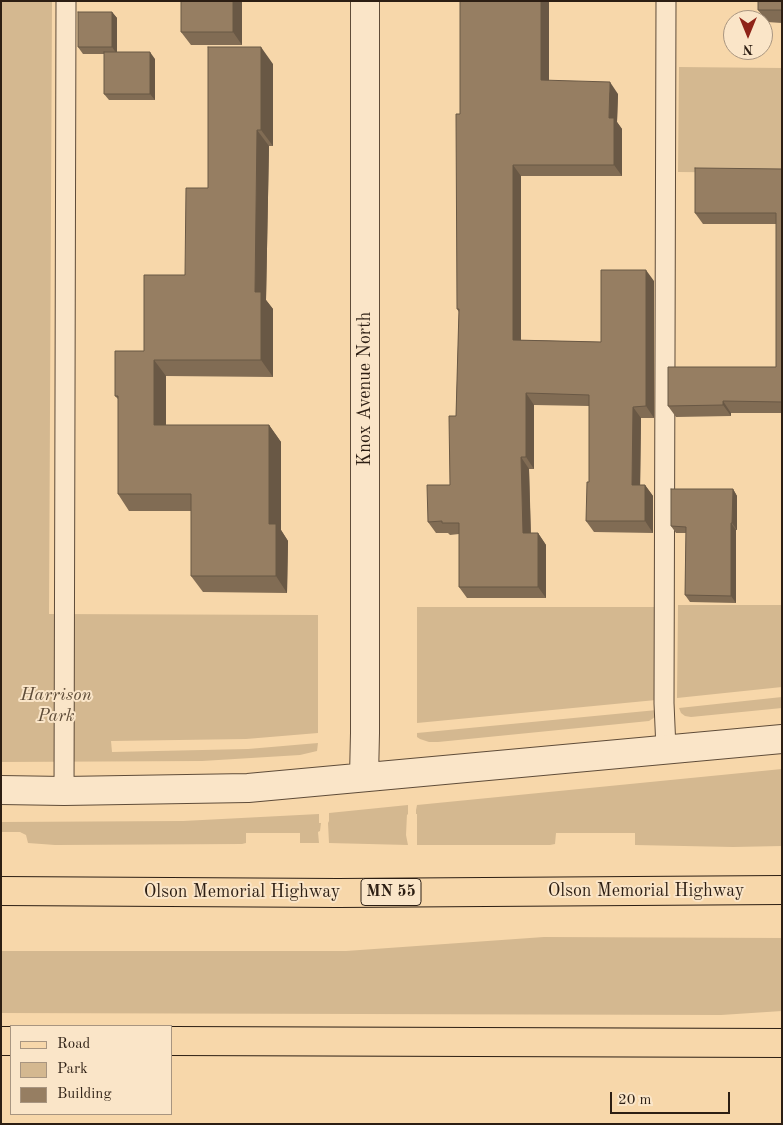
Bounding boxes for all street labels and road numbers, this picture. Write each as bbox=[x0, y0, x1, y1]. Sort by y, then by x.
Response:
street label: Knox Avenue North bbox=[354, 312, 376, 466]
road number: MN 55 bbox=[361, 879, 421, 906]
street label: Olson Memorial Highway bbox=[548, 880, 744, 902]
street label: Olson Memorial Highway bbox=[144, 881, 340, 903]

